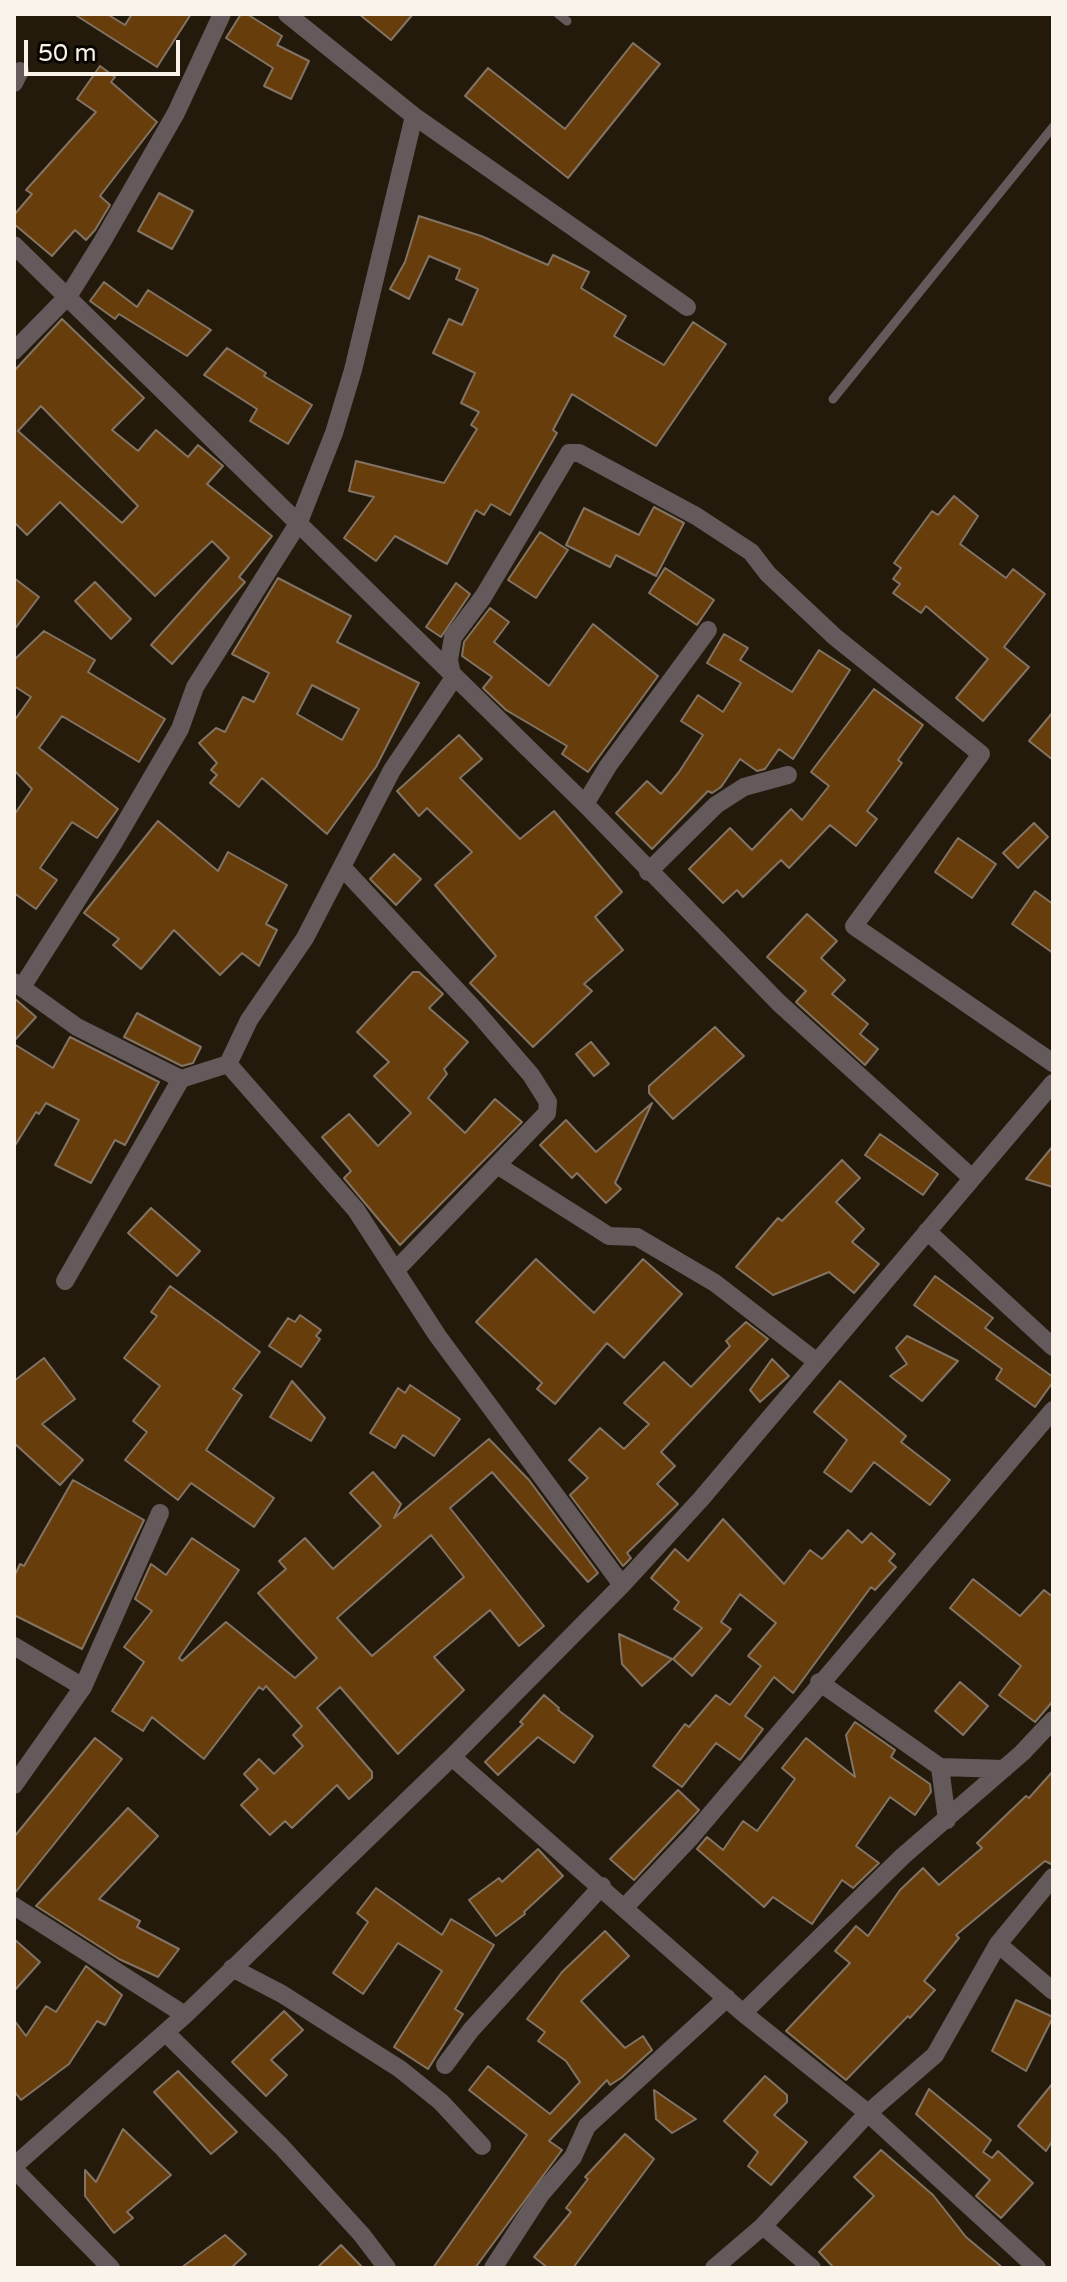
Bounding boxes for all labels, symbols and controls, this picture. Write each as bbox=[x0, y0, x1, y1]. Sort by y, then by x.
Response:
scale bar bbox=[28, 24, 184, 74]
text: 50 m bbox=[38, 39, 96, 68]

